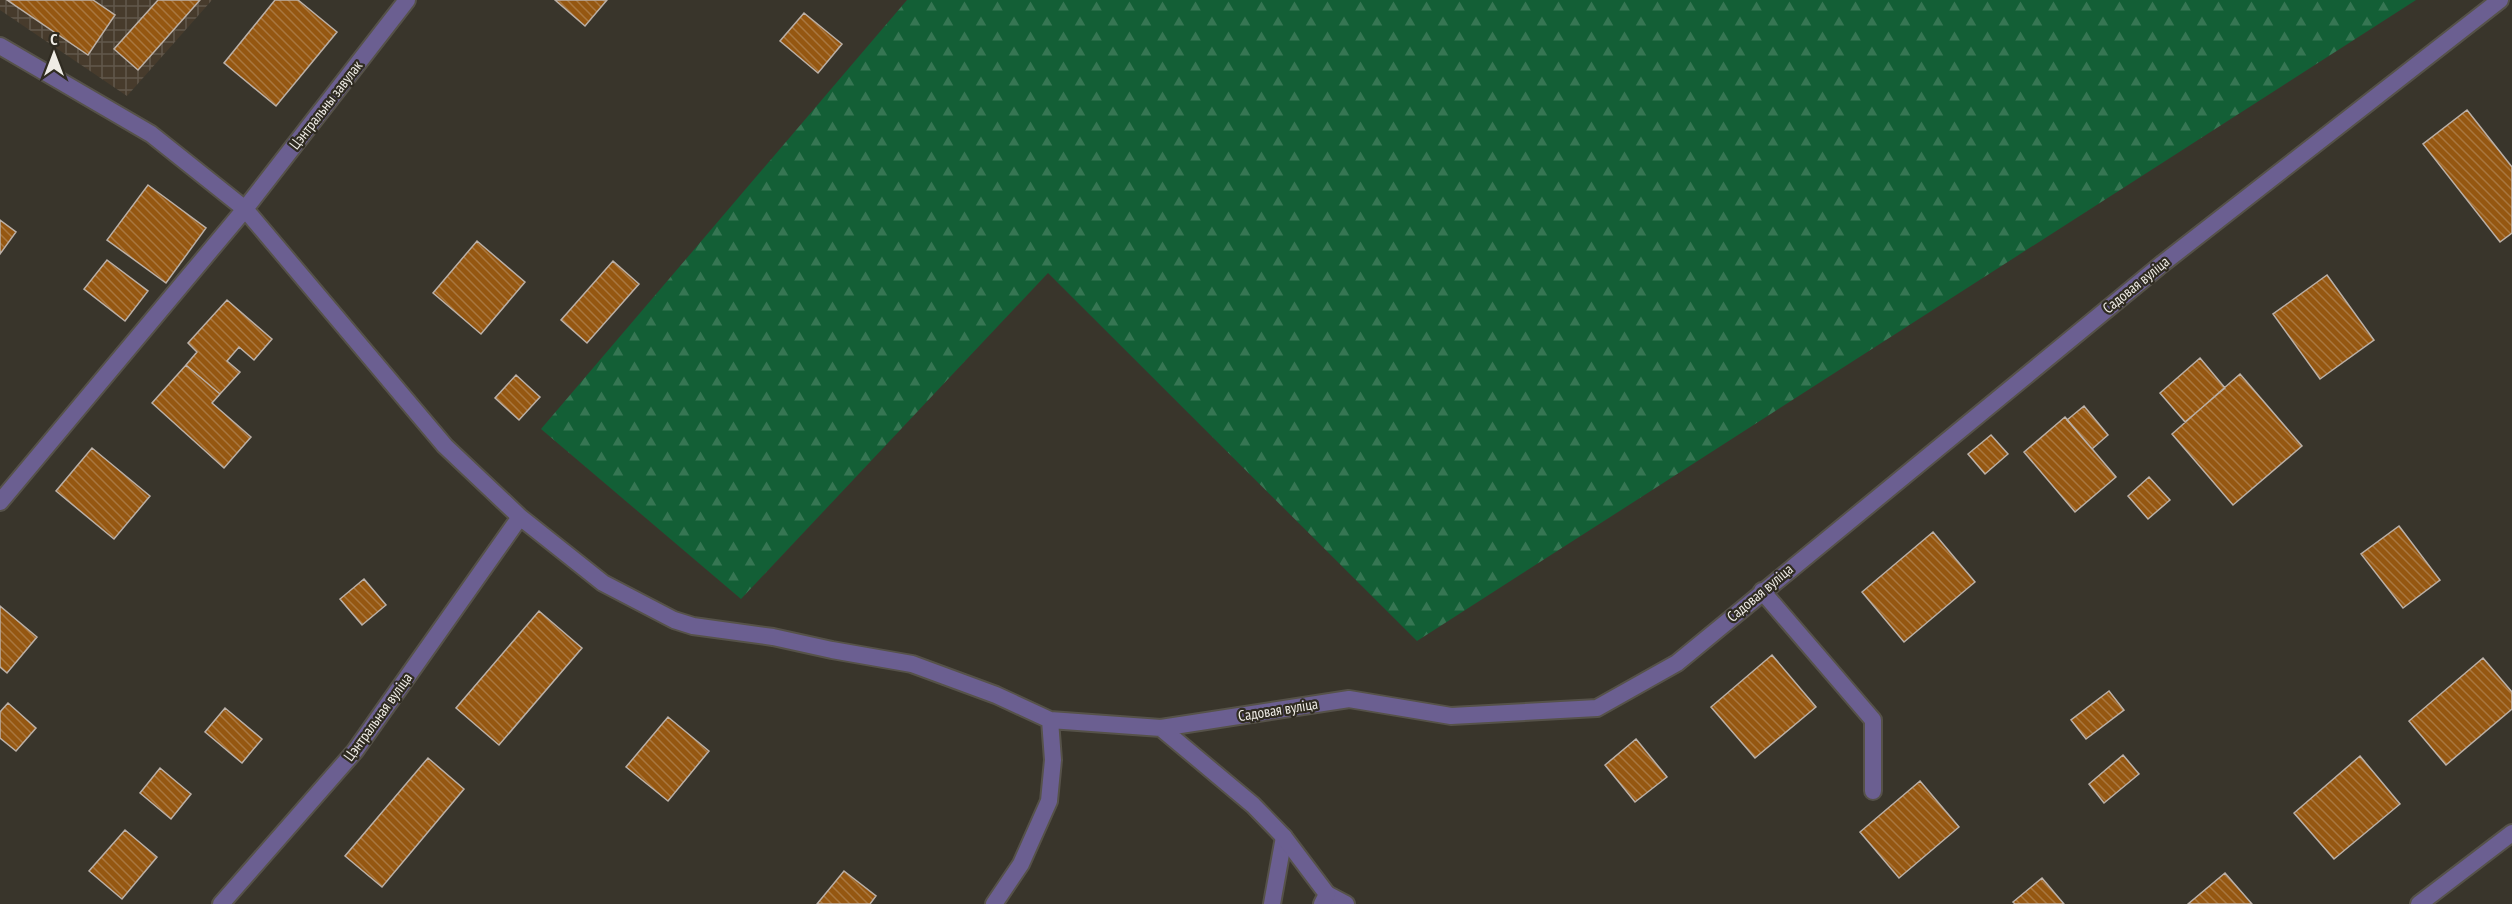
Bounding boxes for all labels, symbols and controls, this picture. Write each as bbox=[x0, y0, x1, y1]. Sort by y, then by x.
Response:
north arrow bbox=[24, 24, 84, 84]
text: С bbox=[50, 29, 58, 49]
street label: Цэнтральны завулак bbox=[285, 56, 366, 153]
street label: Садовая вуліца bbox=[2098, 252, 2173, 317]
street label: Садовая вуліца bbox=[1723, 559, 1797, 626]
street label: Цэнтральная вуліца bbox=[339, 669, 416, 765]
street label: Садовая вуліца bbox=[1237, 694, 1319, 725]

